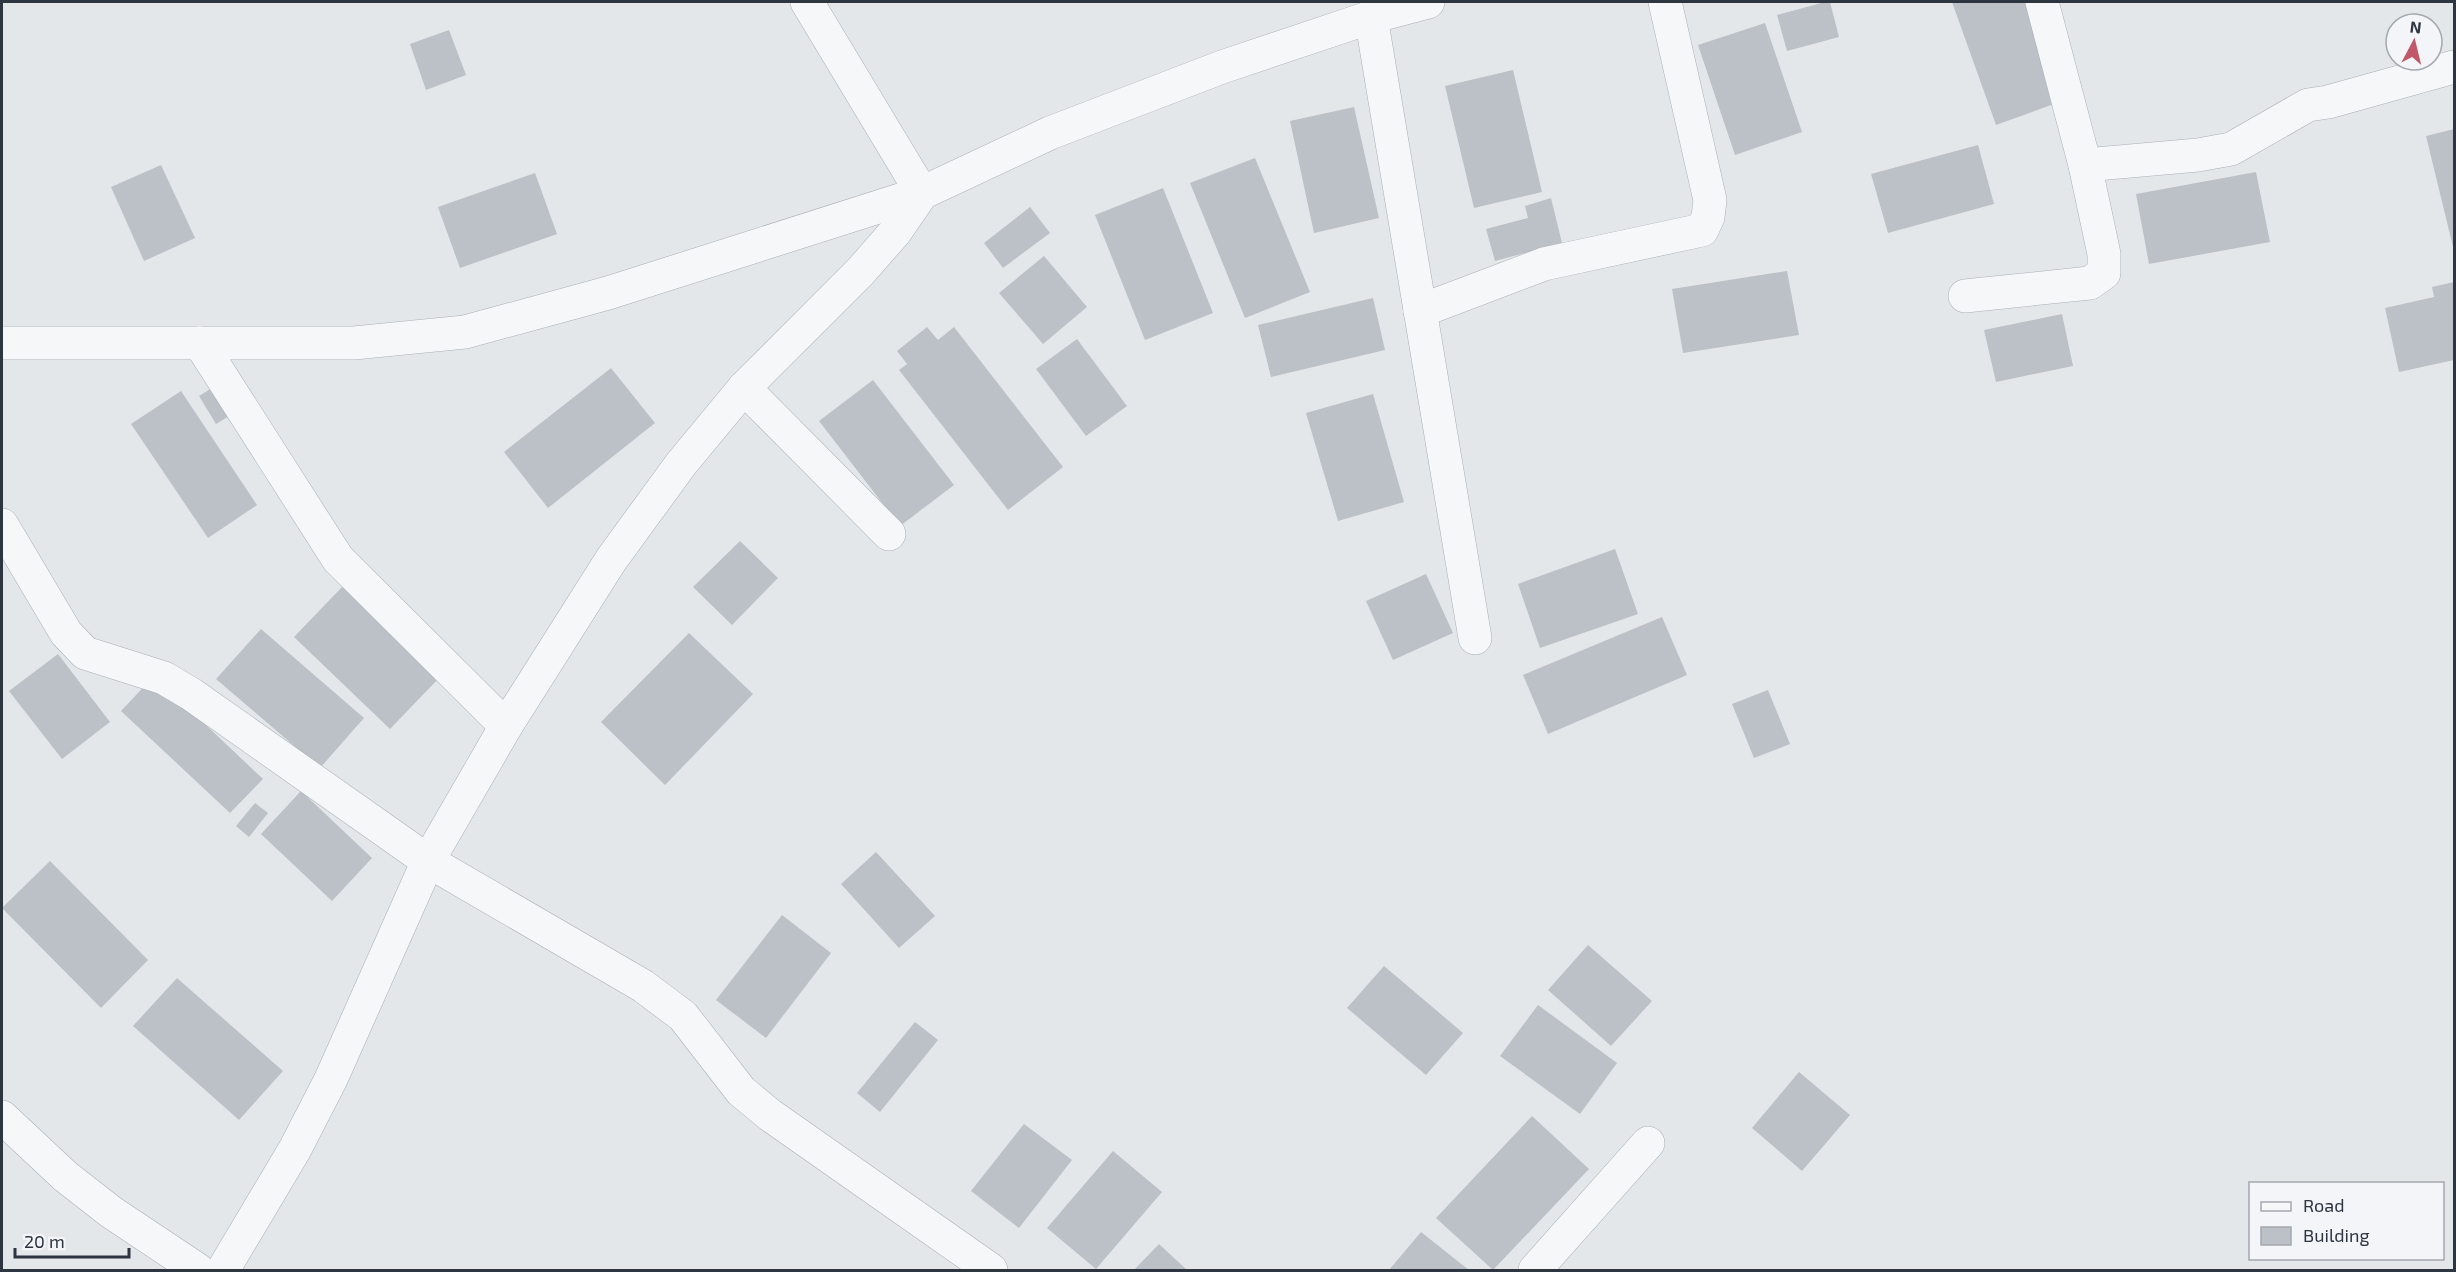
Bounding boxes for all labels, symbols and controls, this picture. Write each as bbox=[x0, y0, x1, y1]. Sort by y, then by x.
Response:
north arrow bbox=[2384, 12, 2444, 72]
text: N bbox=[2409, 16, 2423, 37]
legend bbox=[2249, 1182, 2444, 1260]
text: Road bbox=[2303, 1194, 2344, 1216]
scale bar bbox=[15, 1221, 129, 1259]
text: Building bbox=[2303, 1224, 2370, 1246]
text: 20 m bbox=[24, 1230, 65, 1252]

